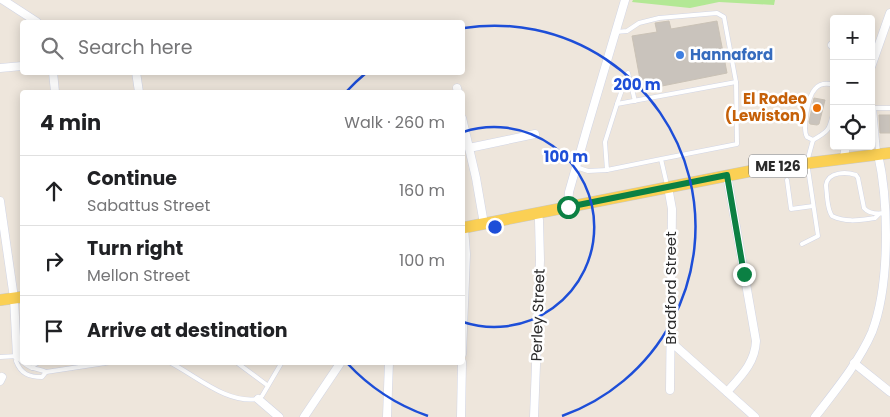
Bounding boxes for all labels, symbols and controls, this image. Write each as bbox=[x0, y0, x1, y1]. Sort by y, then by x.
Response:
map controls bbox=[830, 15, 875, 150]
button: + bbox=[830, 15, 875, 60]
search box bbox=[20, 20, 465, 75]
icon: search bbox=[38, 34, 66, 62]
text: Search here bbox=[78, 34, 192, 61]
place label: Hannaford bbox=[690, 44, 773, 65]
marker: Hannaford bbox=[674, 49, 686, 61]
button: − bbox=[830, 60, 875, 105]
text: 200 m bbox=[613, 74, 661, 95]
place label: El Rodeo (Lewiston) bbox=[725, 88, 807, 126]
marker: El Rodeo (Lewiston) bbox=[811, 102, 823, 114]
button: locate bbox=[830, 105, 875, 150]
text: 4 min bbox=[40, 108, 101, 137]
text: Walk · 260 m bbox=[344, 111, 445, 134]
text: 100 m bbox=[544, 146, 588, 167]
road number: ME 126 bbox=[749, 154, 807, 178]
text: Continue bbox=[87, 165, 177, 192]
icon: ahead bbox=[40, 177, 68, 205]
text: 160 m bbox=[399, 179, 445, 202]
text: Sabattus Street bbox=[87, 194, 210, 217]
route start bbox=[557, 196, 580, 219]
centre of rings bbox=[486, 218, 504, 236]
street label: Bradford Street bbox=[660, 231, 681, 345]
text: Turn right bbox=[87, 235, 183, 262]
icon: right bbox=[40, 247, 68, 275]
text: 100 m bbox=[399, 249, 445, 272]
route end bbox=[733, 263, 756, 286]
text: Mellon Street bbox=[87, 264, 190, 287]
street label: Perley Street bbox=[525, 268, 550, 362]
icon: arrive bbox=[40, 317, 68, 345]
text: Arrive at destination bbox=[87, 317, 288, 344]

